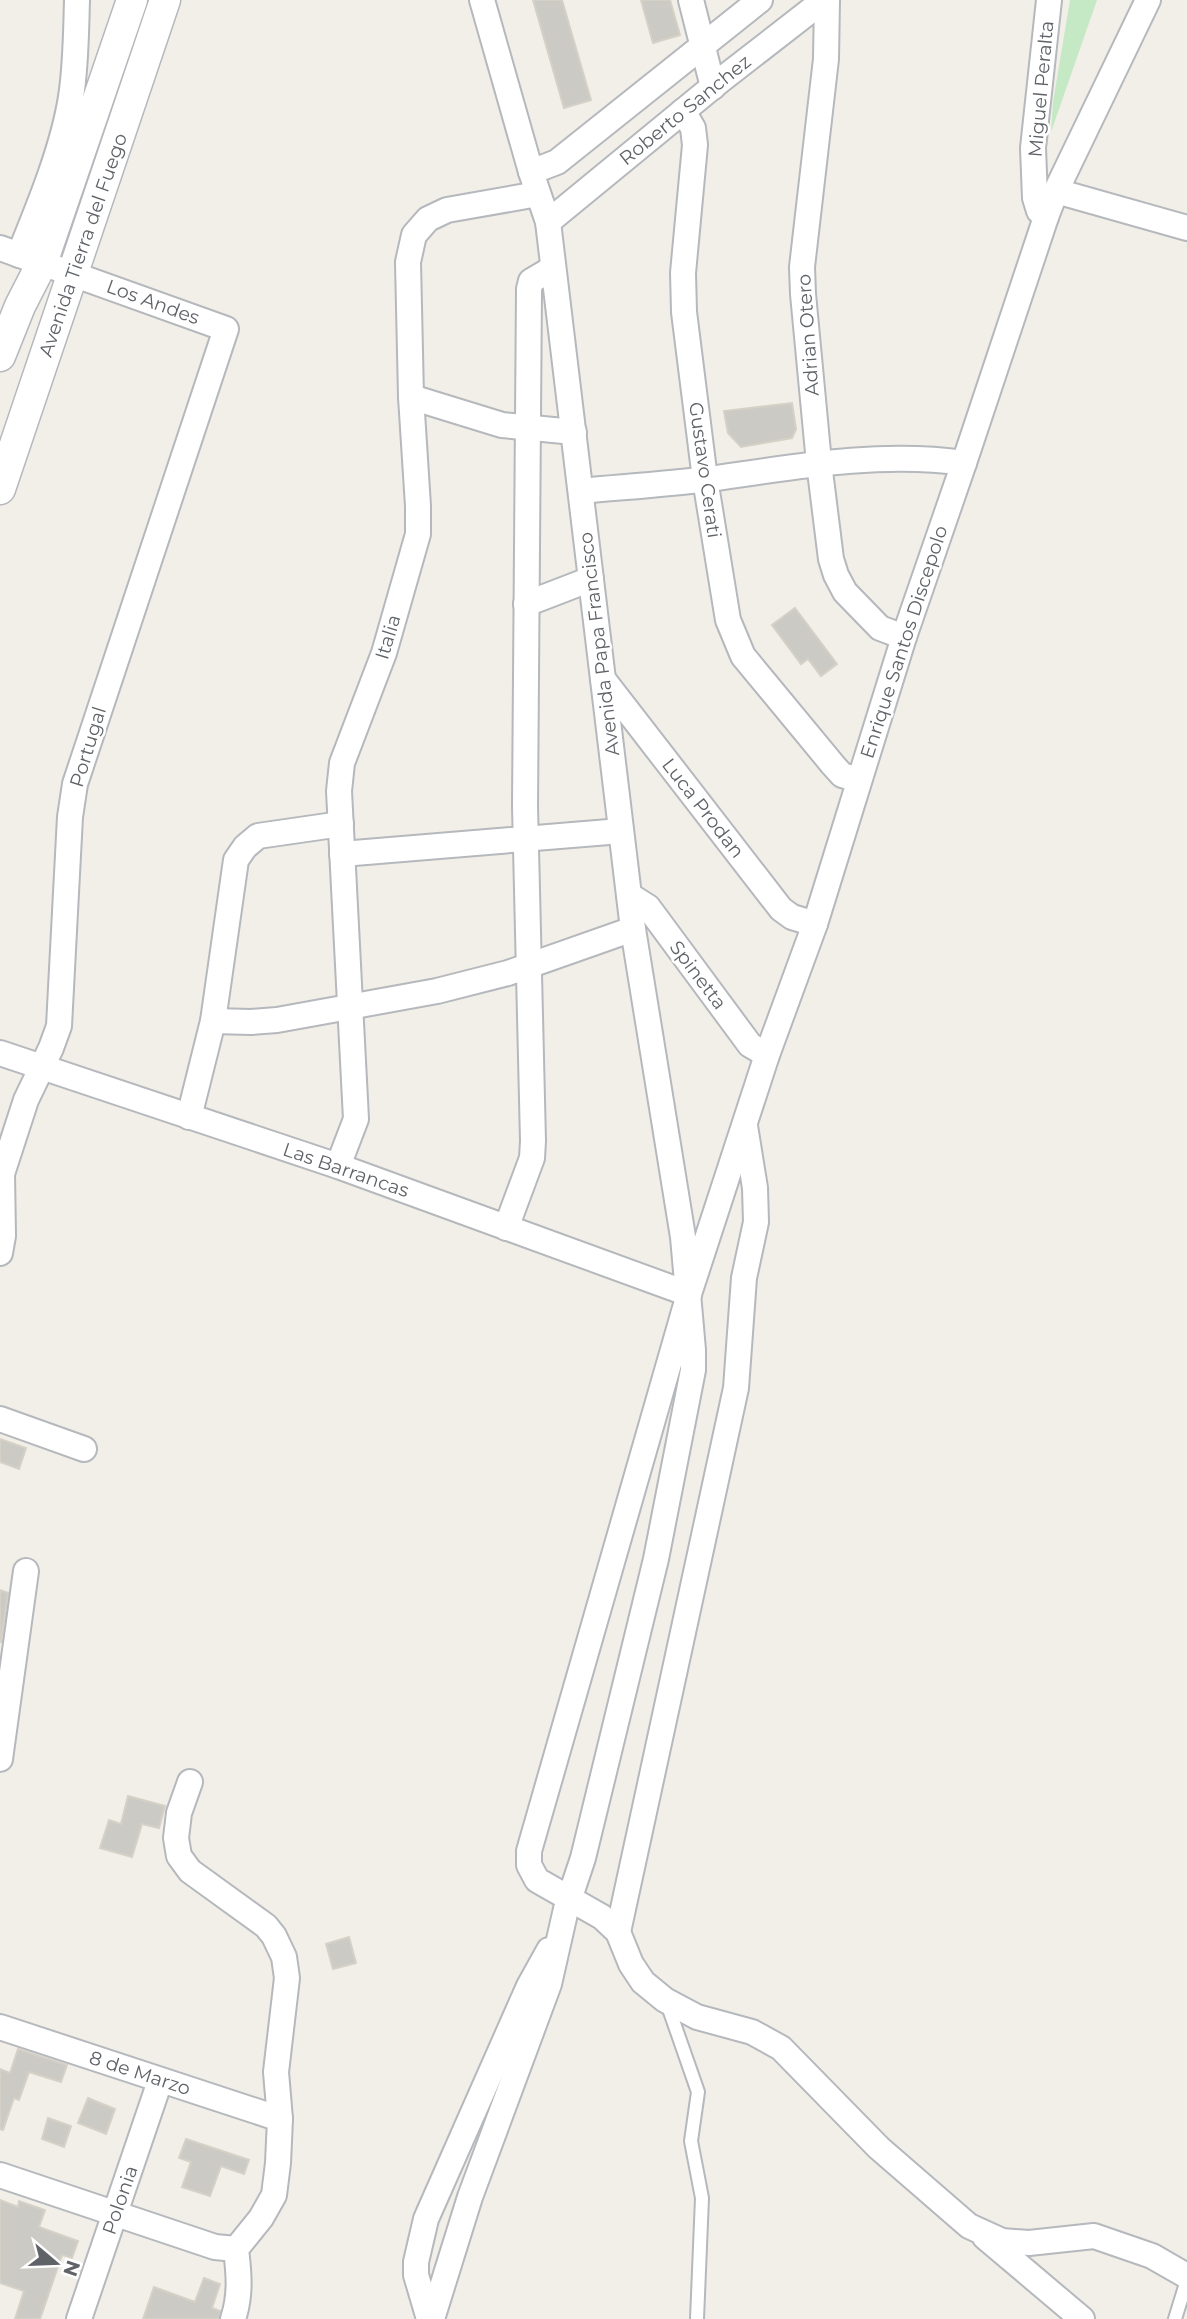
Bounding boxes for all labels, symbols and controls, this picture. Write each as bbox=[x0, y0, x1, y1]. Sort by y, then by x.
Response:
street label: Miguel Peralta bbox=[1024, 20, 1058, 158]
street label: Roberto Sanchez bbox=[615, 50, 755, 170]
street label: Avenida Tierra del Fuego bbox=[34, 130, 132, 360]
street label: Adrian Otero bbox=[792, 273, 824, 397]
street label: Los Andes bbox=[103, 275, 203, 329]
street label: Gustavo Cerati bbox=[684, 400, 726, 540]
street label: Enrique Santos Discepolo bbox=[855, 523, 953, 761]
street label: Avenida Papa Francisco bbox=[574, 531, 624, 757]
street label: Italia bbox=[370, 612, 406, 662]
street label: Portugal bbox=[65, 704, 111, 790]
street label: Luca Prodan bbox=[657, 754, 749, 862]
street label: Spinetta bbox=[665, 936, 731, 1014]
street label: Las Barrancas bbox=[280, 1138, 412, 1202]
street label: 8 de Marzo bbox=[87, 2046, 193, 2100]
street label: Polonia bbox=[97, 2162, 143, 2238]
north arrow bbox=[21, 2228, 91, 2298]
text: N bbox=[58, 2257, 85, 2279]

